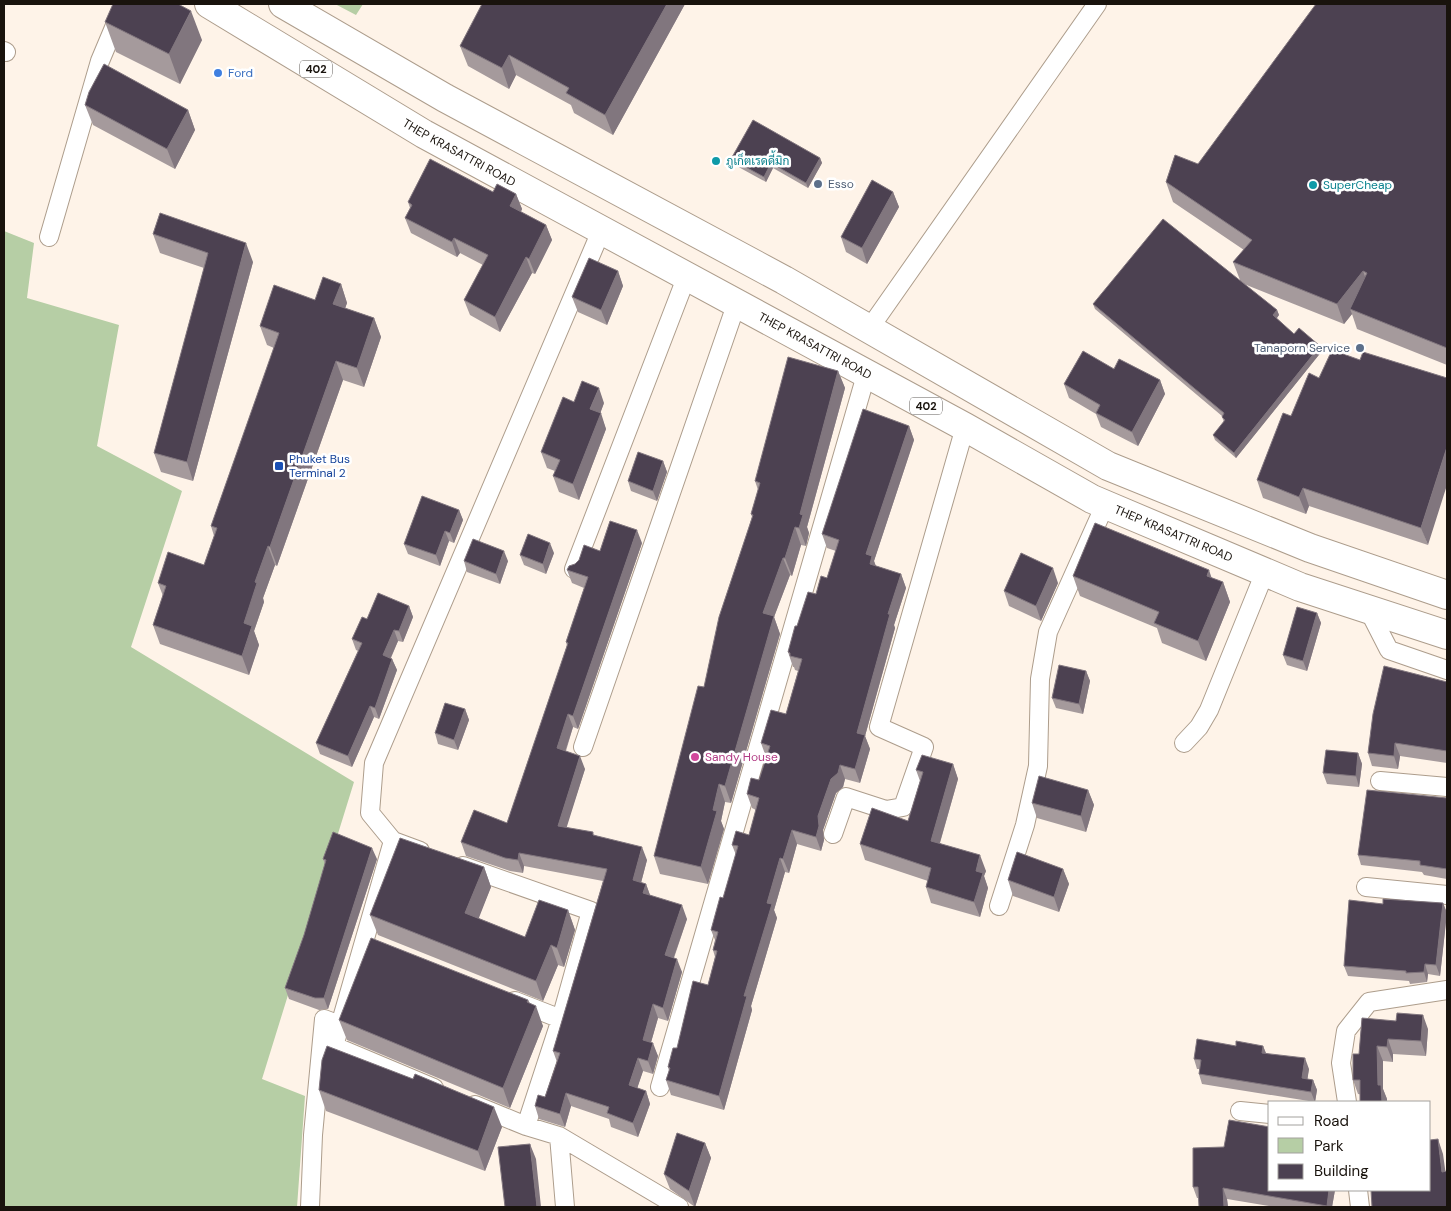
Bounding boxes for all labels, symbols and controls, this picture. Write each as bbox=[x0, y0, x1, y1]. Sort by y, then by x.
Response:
road number: 402 bbox=[300, 61, 332, 78]
place label: Ford bbox=[228, 65, 253, 81]
marker: Ford bbox=[212, 67, 224, 79]
street label: THEP KRASATTRI ROAD bbox=[400, 115, 518, 190]
place label: ภูเก็ตเรดดี้มิก bbox=[726, 150, 789, 169]
marker: ภูเก็ตเรดดี้มิก bbox=[710, 155, 722, 167]
place label: Esso bbox=[828, 176, 854, 192]
place label: SuperCheap bbox=[1323, 177, 1392, 193]
marker: Esso bbox=[812, 178, 824, 190]
marker: SuperCheap bbox=[1307, 179, 1319, 191]
street label: THEP KRASATTRI ROAD bbox=[756, 309, 875, 383]
place label: Tanaporn Service bbox=[1254, 340, 1350, 356]
marker: Tanaporn Service bbox=[1354, 342, 1366, 354]
road number: 402 bbox=[910, 398, 942, 414]
place label: Phuket Bus Terminal 2 bbox=[289, 451, 350, 481]
marker: Phuket Bus Terminal 2 bbox=[273, 460, 285, 472]
street label: THEP KRASATTRI ROAD bbox=[1112, 501, 1235, 566]
place label: Sandy House bbox=[705, 749, 778, 765]
marker: Sandy House bbox=[689, 751, 701, 763]
legend bbox=[1268, 1101, 1431, 1191]
text: Road bbox=[1314, 1111, 1349, 1131]
text: Park bbox=[1314, 1136, 1344, 1156]
text: Building bbox=[1314, 1161, 1369, 1181]

